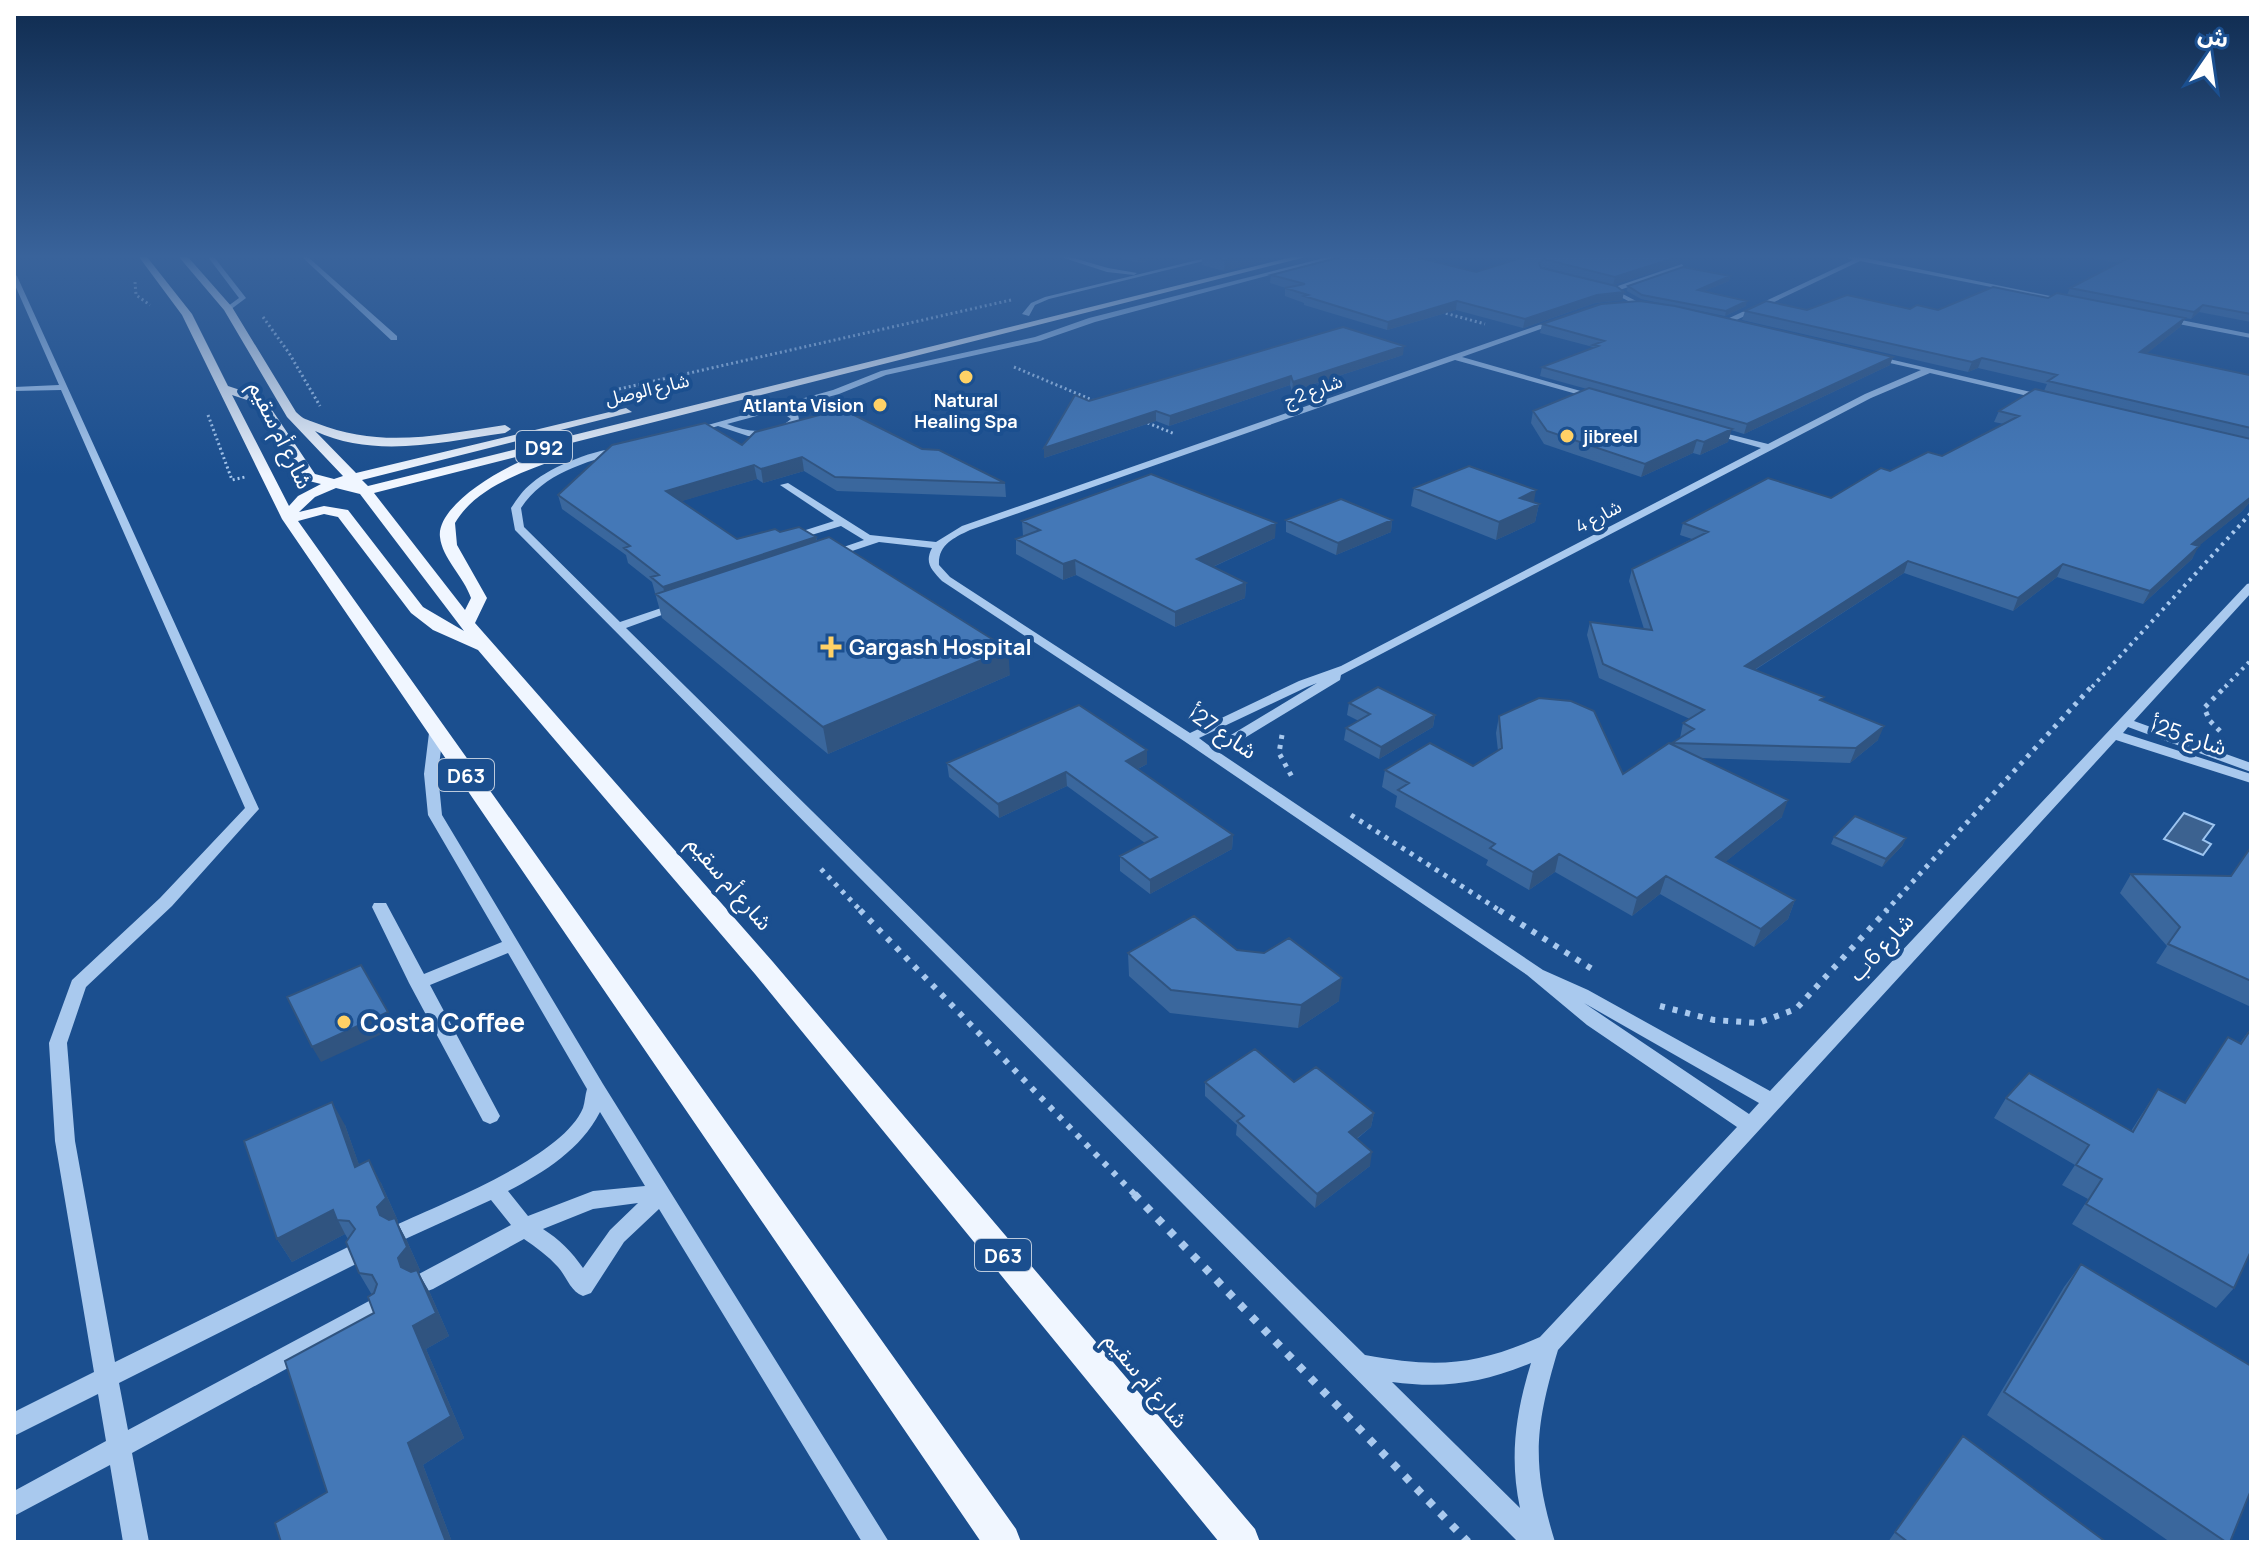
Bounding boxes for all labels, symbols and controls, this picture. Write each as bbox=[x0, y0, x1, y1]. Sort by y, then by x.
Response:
north arrow bbox=[2169, 16, 2249, 96]
text: ش bbox=[2195, 19, 2232, 55]
street label: شارع الوصل bbox=[603, 368, 692, 413]
marker: Natural Healing Spa bbox=[957, 368, 975, 386]
street label: شارع 2ج bbox=[1280, 368, 1347, 414]
street label: شارع أم سقيم bbox=[240, 376, 320, 495]
place label: Natural Healing Spa bbox=[914, 388, 1018, 433]
place label: Atlanta Vision bbox=[743, 393, 864, 417]
marker: Atlanta Vision bbox=[871, 396, 889, 414]
place label: jibreel bbox=[1582, 424, 1638, 448]
marker: jibreel bbox=[1558, 427, 1576, 445]
road number: D92 bbox=[516, 431, 572, 463]
street label: شارع 4 bbox=[1571, 494, 1627, 541]
place label: Gargash Hospital bbox=[849, 632, 1032, 662]
marker: Gargash Hospital bbox=[820, 636, 842, 658]
street label: شارع 27أ bbox=[1182, 698, 1263, 767]
street label: شارع 25أ bbox=[2146, 710, 2231, 764]
road number: D63 bbox=[438, 759, 494, 791]
street label: شارع أم سقيم bbox=[679, 829, 779, 938]
street label: شارع 6ب bbox=[1842, 906, 1922, 989]
place label: Costa Coffee bbox=[360, 1004, 525, 1040]
marker: Costa Coffee bbox=[335, 1013, 353, 1031]
road number: D63 bbox=[975, 1239, 1031, 1271]
street label: شارع أم سقيم bbox=[1096, 1326, 1195, 1435]

